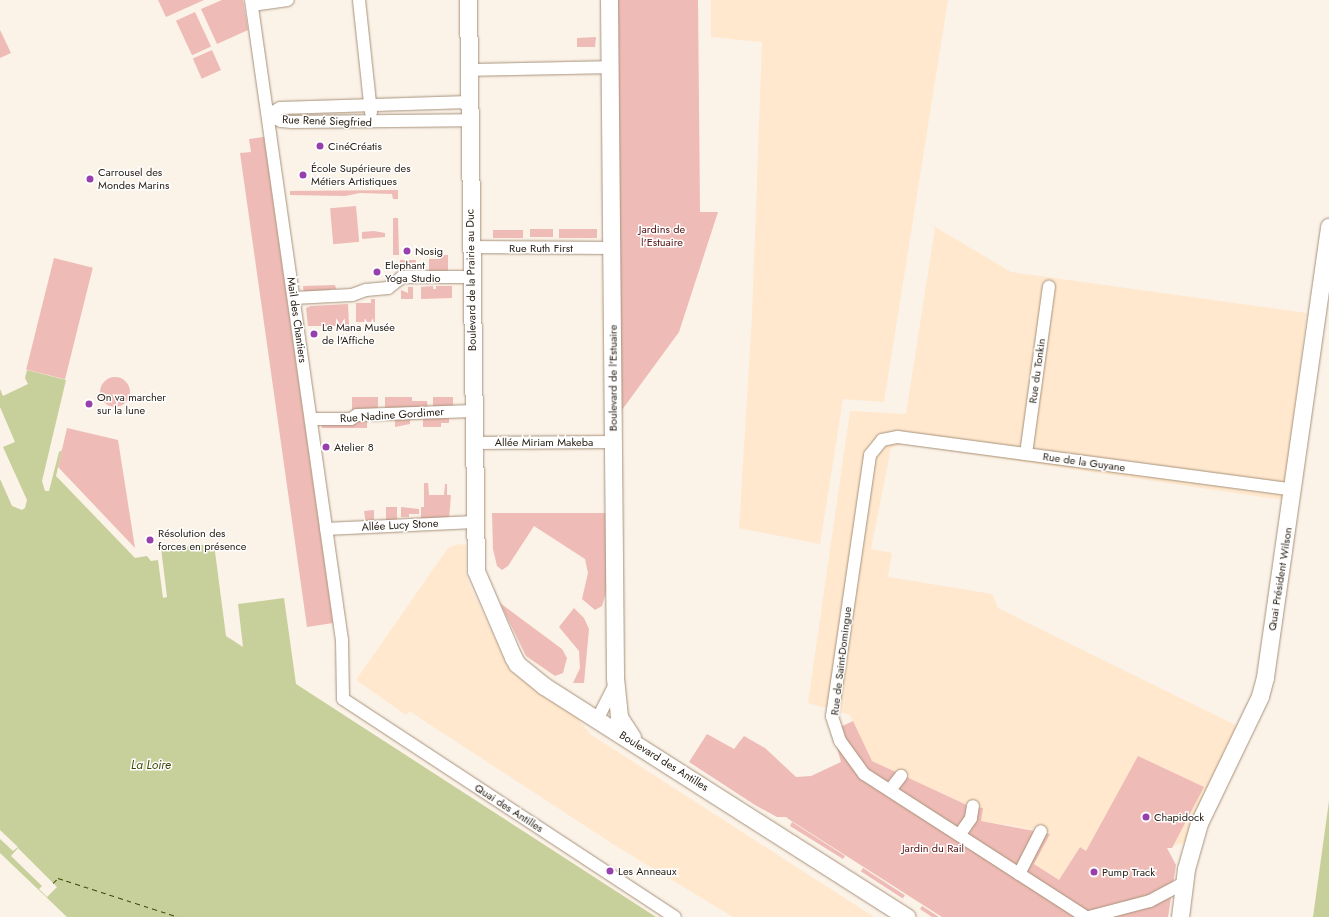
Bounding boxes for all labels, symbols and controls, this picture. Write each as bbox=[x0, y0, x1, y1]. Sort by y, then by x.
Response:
street label: Rue René Siegfried bbox=[282, 113, 372, 129]
place label: CinéCréatis bbox=[328, 139, 382, 153]
marker: CinéCréatis bbox=[315, 141, 325, 151]
place label: École Supérieure des Métiers Artistiques bbox=[311, 162, 411, 188]
place label: Carrousel des Mondes Marins bbox=[98, 166, 169, 192]
marker: École Supérieure des Métiers Artistiques bbox=[298, 170, 308, 180]
marker: Carrousel des Mondes Marins bbox=[85, 174, 95, 184]
street label: Boulevard de la Prairie au Duc bbox=[463, 209, 479, 351]
park label: Jardins de l'Estuaire bbox=[639, 223, 685, 249]
street label: Rue Ruth First bbox=[509, 241, 573, 255]
place label: Nosig bbox=[415, 244, 443, 258]
marker: Nosig bbox=[402, 246, 412, 256]
place label: Elephant Yoga Studio bbox=[385, 259, 441, 285]
marker: Elephant Yoga Studio bbox=[372, 267, 382, 277]
street label: Mail des Chantiers bbox=[284, 276, 310, 364]
place label: Le Mana Musée de l'Affiche bbox=[322, 321, 395, 347]
street label: Boulevard de l'Estuaire bbox=[606, 325, 620, 431]
marker: Le Mana Musée de l'Affiche bbox=[309, 329, 319, 339]
street label: Rue du Tonkin bbox=[1026, 338, 1048, 404]
place label: On va marcher sur la lune bbox=[97, 391, 166, 417]
marker: On va marcher sur la lune bbox=[84, 399, 94, 409]
street label: Rue Nadine Gordimer bbox=[340, 405, 444, 425]
street label: Allée Miriam Makeba bbox=[495, 435, 593, 449]
place label: Atelier 8 bbox=[334, 440, 374, 454]
marker: Atelier 8 bbox=[321, 442, 331, 452]
street label: Rue de la Guyane bbox=[1042, 450, 1126, 474]
street label: Allée Lucy Stone bbox=[361, 516, 439, 534]
street label: Quai Président Wilson bbox=[1265, 526, 1295, 632]
place label: Résolution des forces en présence bbox=[158, 527, 246, 553]
marker: Résolution des forces en présence bbox=[145, 535, 155, 545]
street label: Rue de Saint-Domingue bbox=[828, 606, 854, 716]
street label: Boulevard des Antilles bbox=[617, 728, 711, 794]
water label: La Loire bbox=[131, 759, 171, 773]
street label: Quai des Antilles bbox=[472, 781, 546, 835]
place label: Chapidock bbox=[1154, 810, 1204, 824]
marker: Chapidock bbox=[1141, 812, 1151, 822]
park label: Jardin du Rail bbox=[902, 841, 964, 855]
place label: Les Anneaux bbox=[618, 864, 677, 878]
place label: Pump Track bbox=[1102, 865, 1155, 879]
marker: Les Anneaux bbox=[605, 866, 615, 876]
marker: Pump Track bbox=[1089, 867, 1099, 877]

